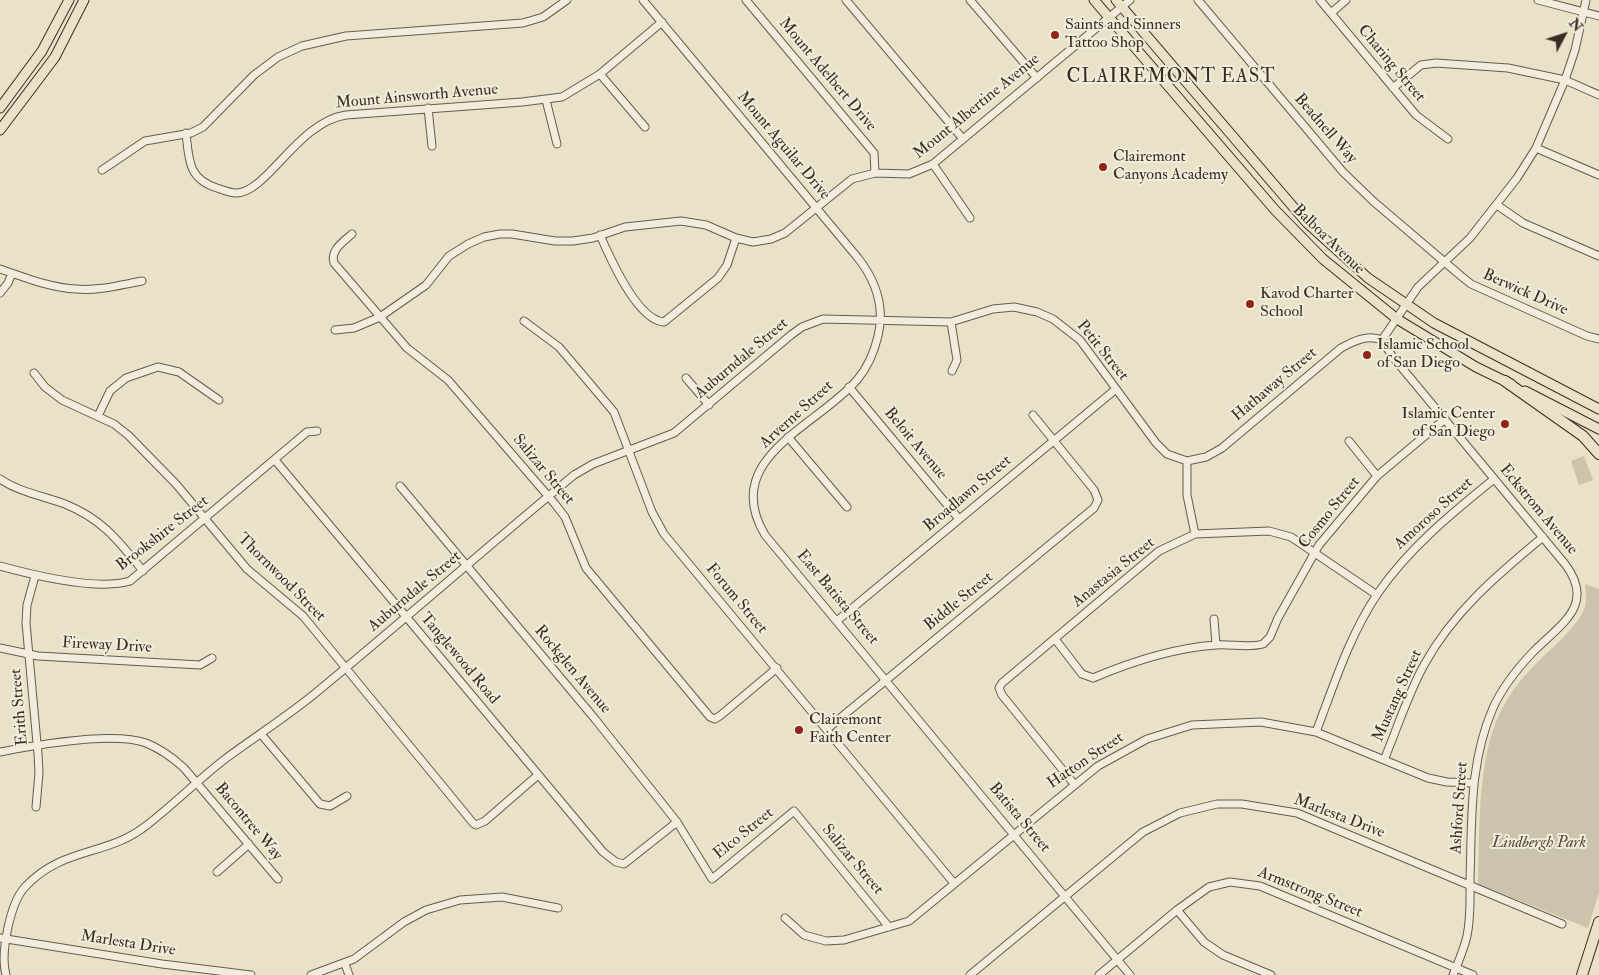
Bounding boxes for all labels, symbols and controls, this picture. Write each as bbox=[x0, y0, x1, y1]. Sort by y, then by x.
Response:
north arrow bbox=[1539, 10, 1589, 60]
street label: Mount Adelbert Drive bbox=[774, 14, 880, 136]
text: N bbox=[1565, 15, 1586, 35]
place label: Saints and Sinners Tattoo Shop bbox=[1065, 16, 1181, 54]
street label: Charing Street bbox=[1353, 21, 1429, 107]
marker: Saints and Sinners Tattoo Shop bbox=[1049, 29, 1061, 41]
street label: Mount Albertine Avenue bbox=[910, 50, 1044, 164]
district label: CLAIREMONT EAST bbox=[1065, 67, 1277, 89]
street label: Mount Ainsworth Avenue bbox=[335, 80, 499, 114]
street label: Mount Aguilar Drive bbox=[732, 88, 834, 204]
street label: Beadnell Way bbox=[1289, 90, 1361, 168]
place label: Clairemont Canyons Academy bbox=[1113, 148, 1228, 186]
marker: Clairemont Canyons Academy bbox=[1097, 161, 1109, 173]
street label: Balboa Avenue bbox=[1288, 201, 1368, 279]
street label: Berwick Drive bbox=[1479, 266, 1571, 320]
place label: Kavod Charter School bbox=[1260, 285, 1354, 323]
marker: Kavod Charter School bbox=[1244, 298, 1256, 310]
street label: Auburndale Street bbox=[692, 314, 792, 404]
street label: Petit Street bbox=[1072, 317, 1132, 385]
place label: Islamic School of San Diego bbox=[1377, 336, 1469, 374]
street label: Hathaway Street bbox=[1229, 344, 1321, 426]
marker: Islamic School of San Diego bbox=[1361, 349, 1373, 361]
street label: Arverne Street bbox=[756, 377, 838, 453]
street label: Beloit Avenue bbox=[879, 404, 951, 484]
place label: Islamic Center of San Diego bbox=[1402, 405, 1495, 443]
marker: Islamic Center of San Diego bbox=[1499, 418, 1511, 430]
street label: Salizar Street bbox=[508, 431, 578, 509]
street label: Broadlawn Street bbox=[920, 452, 1016, 536]
street label: Eckstrom Avenue bbox=[1495, 461, 1581, 559]
street label: Cosmo Street bbox=[1295, 473, 1365, 553]
street label: Amoroso Street bbox=[1391, 474, 1477, 554]
street label: Brookshire Street bbox=[113, 492, 213, 576]
street label: Thornwood Street bbox=[233, 530, 329, 626]
street label: Anastasia Street bbox=[1069, 534, 1159, 612]
street label: Auburndale Street bbox=[365, 547, 465, 637]
street label: East Batista Street bbox=[792, 547, 882, 649]
street label: Forum Street bbox=[701, 560, 771, 638]
street label: Biddle Street bbox=[921, 568, 997, 636]
street label: Tanglewood Road bbox=[415, 609, 503, 709]
street label: Rockglen Avenue bbox=[529, 622, 615, 718]
street label: Fireway Drive bbox=[62, 634, 152, 658]
street label: Mustang Street bbox=[1369, 647, 1427, 745]
street label: Erith Street bbox=[7, 668, 33, 746]
place label: Clairemont Faith Center bbox=[809, 711, 891, 749]
marker: Clairemont Faith Center bbox=[793, 724, 805, 736]
street label: Hatton Street bbox=[1044, 728, 1128, 794]
street label: Ashford Street bbox=[1447, 761, 1473, 855]
street label: Bacontree Way bbox=[210, 779, 286, 865]
street label: Batista Street bbox=[984, 779, 1054, 857]
street label: Marlesta Drive bbox=[1291, 791, 1387, 843]
street label: Elco Street bbox=[710, 804, 778, 864]
street label: Salizar Street bbox=[817, 821, 887, 899]
park label: Lindbergh Park bbox=[1492, 834, 1586, 854]
street label: Armstrong Street bbox=[1255, 863, 1365, 923]
street label: Marlesta Drive bbox=[79, 927, 177, 961]

